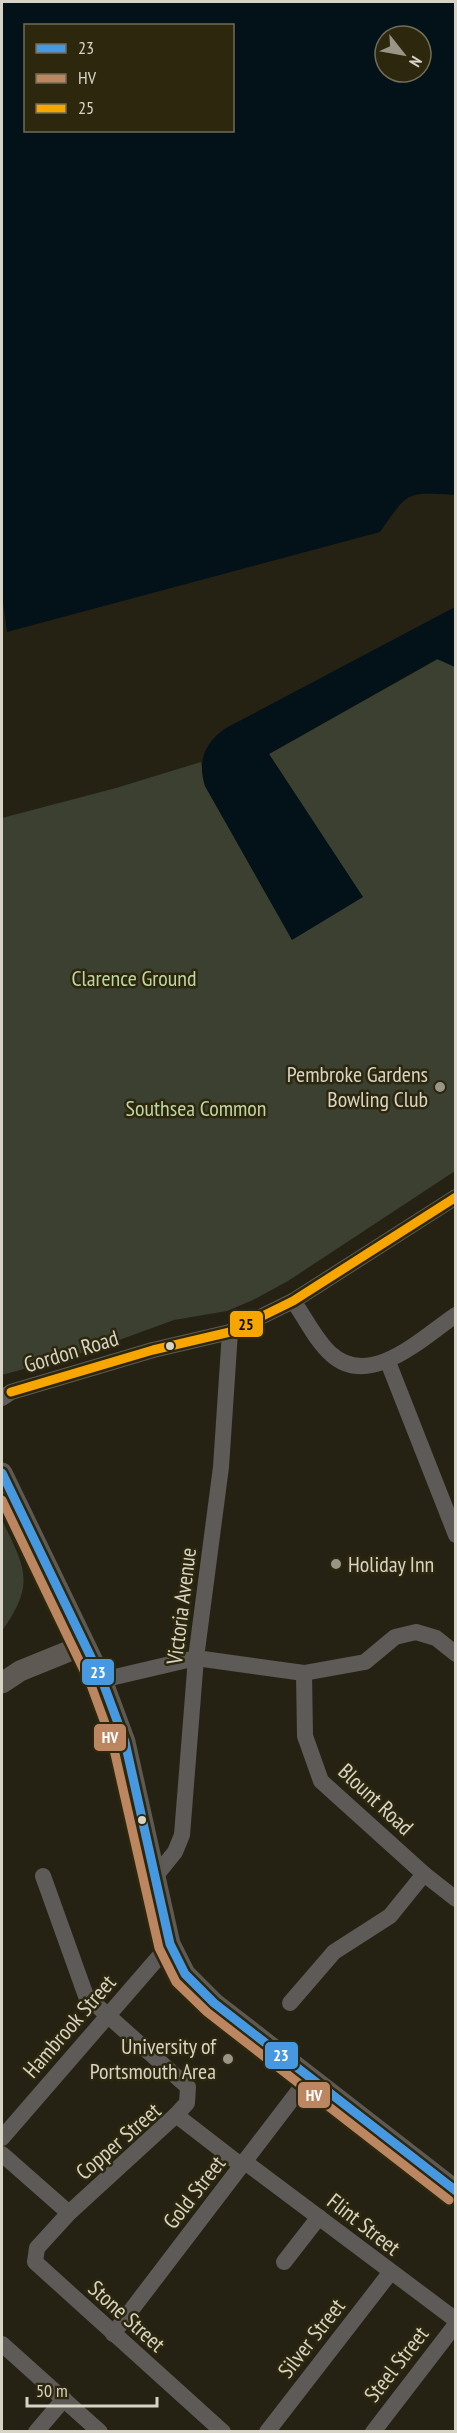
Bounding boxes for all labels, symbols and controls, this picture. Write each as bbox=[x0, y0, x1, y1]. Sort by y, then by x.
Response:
legend bbox=[24, 24, 234, 132]
north arrow bbox=[373, 24, 433, 84]
text: 23 bbox=[78, 36, 94, 59]
text: N bbox=[405, 53, 427, 71]
text: HV bbox=[78, 66, 97, 89]
text: 25 bbox=[78, 96, 94, 119]
park label: Clarence Ground bbox=[71, 964, 197, 992]
place label: Pembroke Gardens Bowling Club bbox=[287, 1060, 428, 1113]
marker: Pembroke Gardens Bowling Club bbox=[433, 1080, 447, 1094]
park label: Southsea Common bbox=[126, 1094, 266, 1122]
line badge: 25 bbox=[229, 1310, 264, 1338]
text: 25 bbox=[238, 1314, 254, 1334]
street label: Gordon Road bbox=[20, 1323, 122, 1379]
unlabelled marker bbox=[164, 1340, 176, 1352]
street label: Victoria Avenue bbox=[160, 1546, 202, 1667]
place label: Holiday Inn bbox=[348, 1550, 434, 1578]
marker: Holiday Inn bbox=[329, 1557, 343, 1571]
line badge: 23 bbox=[81, 1658, 115, 1686]
text: 23 bbox=[90, 1662, 106, 1682]
line badge: HV bbox=[93, 1723, 127, 1752]
text: HV bbox=[102, 1727, 119, 1747]
street label: Blount Road bbox=[333, 1757, 419, 1841]
unlabelled marker bbox=[136, 1814, 148, 1826]
street label: Hambrook Street bbox=[17, 1969, 121, 2083]
place label: University of Portsmouth Area bbox=[90, 2032, 217, 2085]
line badge: 23 bbox=[264, 2041, 299, 2070]
text: 23 bbox=[273, 2045, 289, 2065]
marker: University of Portsmouth Area bbox=[221, 2052, 235, 2066]
line badge: HV bbox=[297, 2081, 331, 2109]
text: HV bbox=[306, 2085, 323, 2105]
street label: Copper Street bbox=[70, 2097, 166, 2185]
street label: Gold Street bbox=[157, 2150, 231, 2234]
street label: Flint Street bbox=[322, 2187, 406, 2261]
street label: Stone Street bbox=[83, 2274, 171, 2358]
street label: Silver Street bbox=[271, 2293, 351, 2383]
street label: Steel Street bbox=[358, 2320, 434, 2408]
scale bar bbox=[27, 2370, 158, 2408]
text: 50 m bbox=[36, 2379, 68, 2402]

